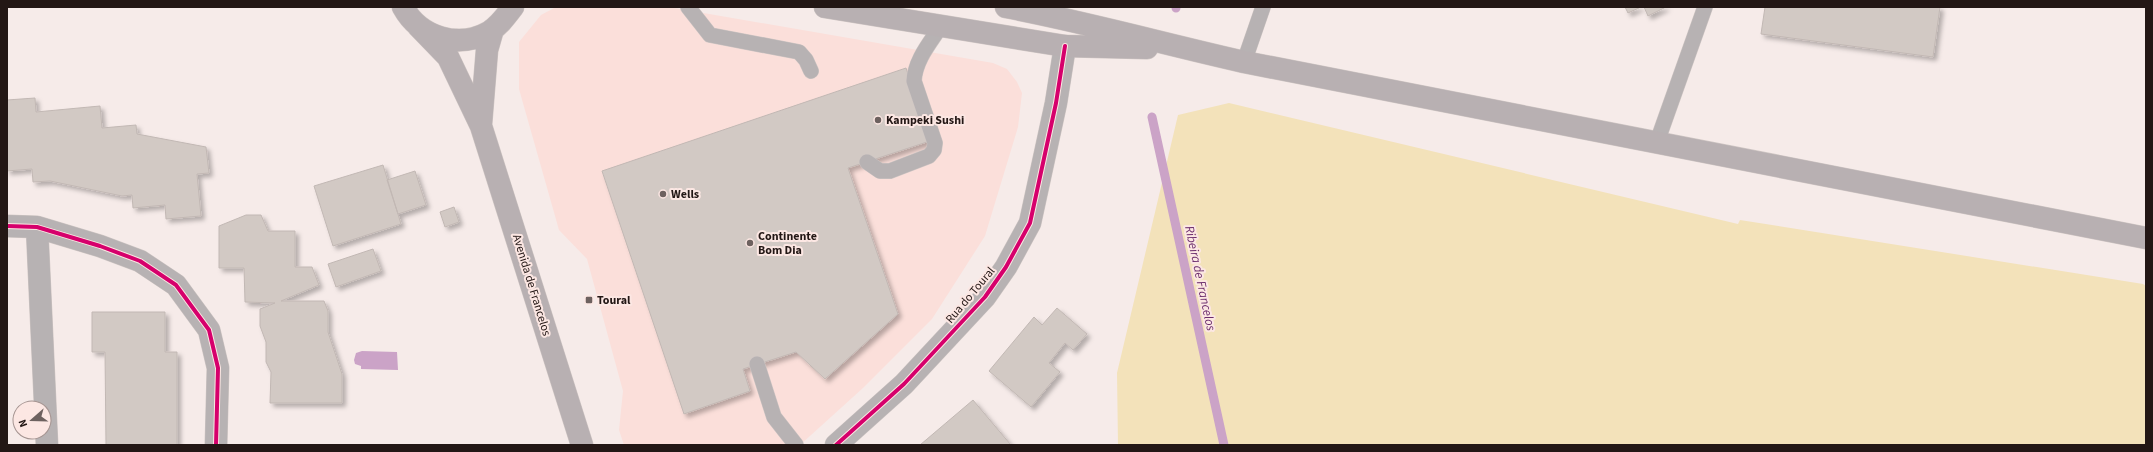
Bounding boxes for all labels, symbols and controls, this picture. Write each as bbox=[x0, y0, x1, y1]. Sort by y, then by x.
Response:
place label: Kampeki Sushi bbox=[886, 112, 964, 129]
marker: Kampeki Sushi bbox=[873, 115, 883, 125]
place label: Wells bbox=[671, 186, 699, 203]
marker: Wells bbox=[658, 189, 668, 199]
water label: Ribeira de Francelos bbox=[1180, 224, 1220, 332]
place label: Continente Bom Dia bbox=[758, 228, 817, 259]
street label: Avenida de Francelos bbox=[508, 232, 555, 338]
marker: Continente Bom Dia bbox=[745, 238, 755, 248]
street label: Rua do Toural bbox=[942, 263, 999, 327]
place label: Toural bbox=[597, 292, 631, 309]
marker: Toural bbox=[584, 295, 594, 305]
north arrow bbox=[12, 400, 52, 440]
text: N bbox=[15, 417, 31, 429]

